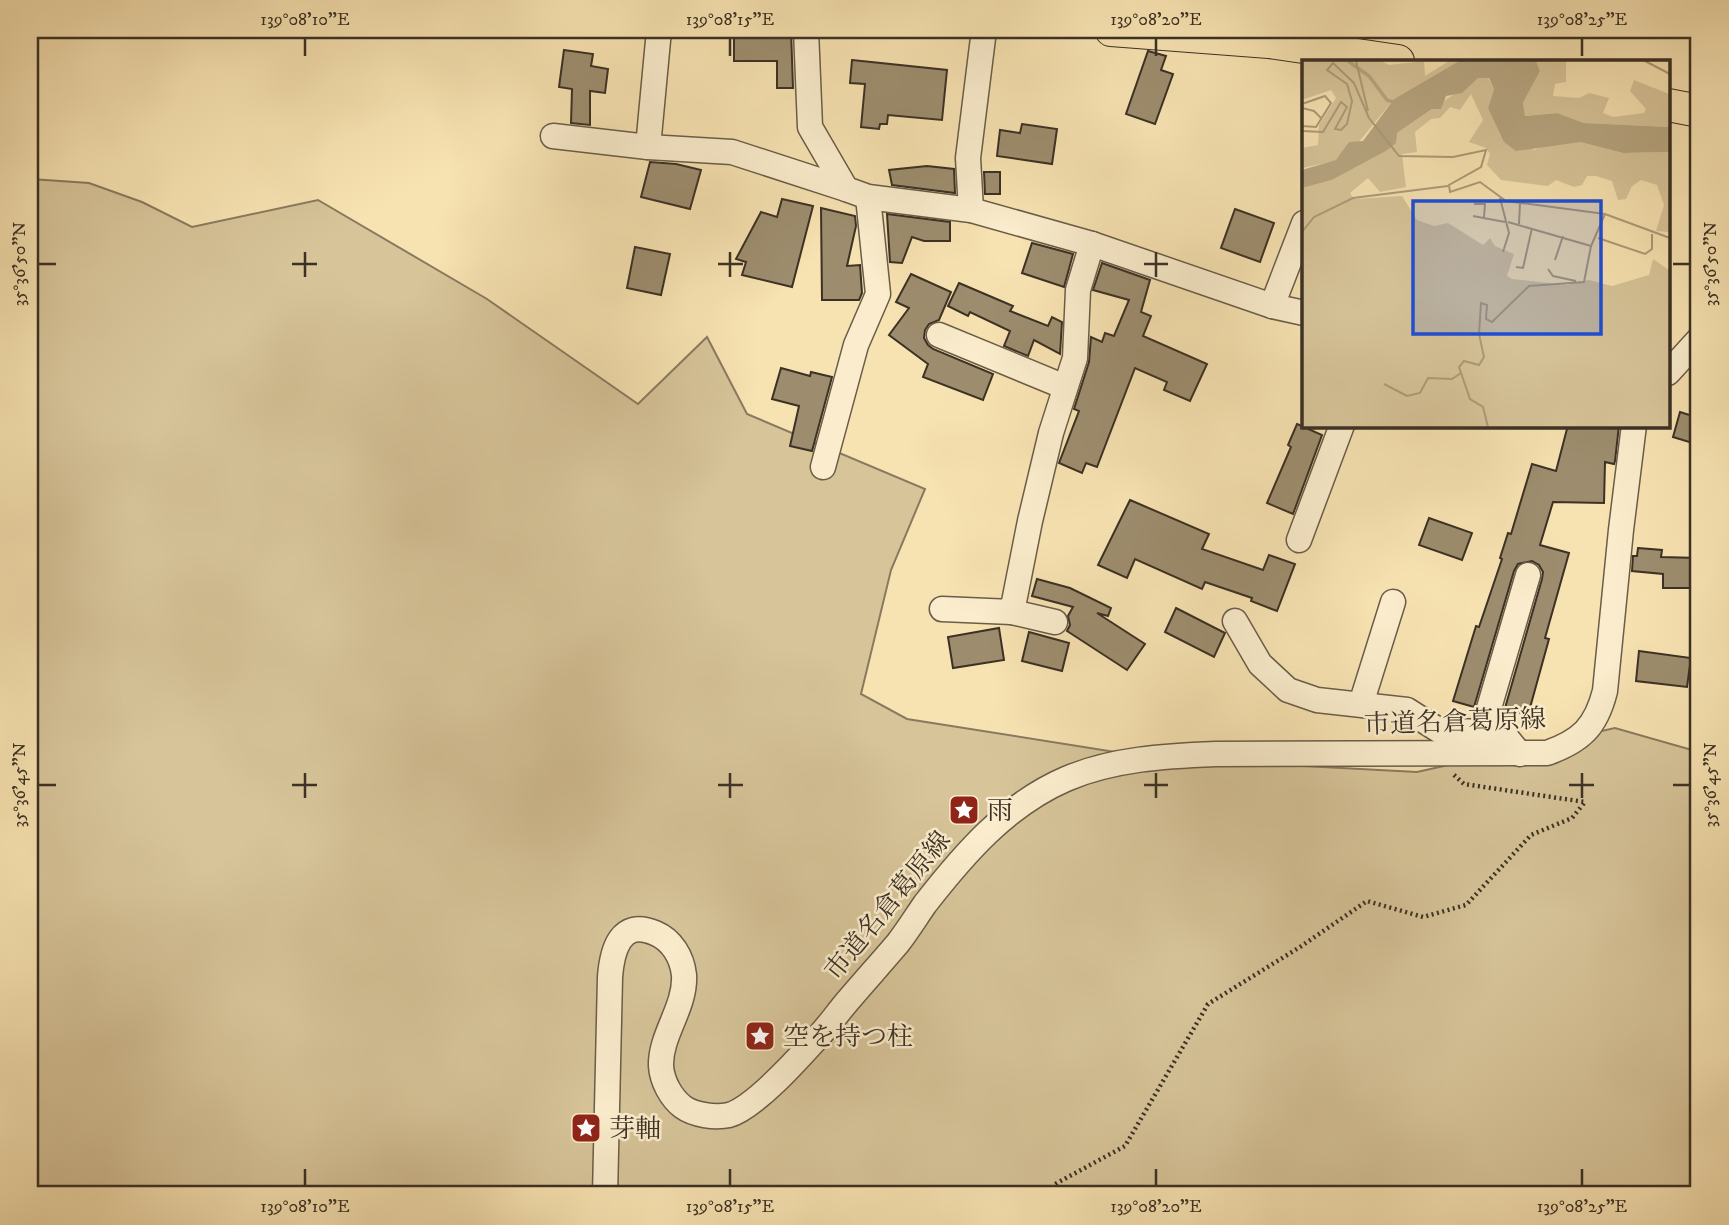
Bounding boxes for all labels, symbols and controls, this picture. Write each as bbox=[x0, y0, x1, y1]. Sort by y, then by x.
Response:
text: 139°08'10"E bbox=[260, 9, 350, 31]
text: 139°08'15"E bbox=[686, 9, 774, 31]
text: 139°08'20"E bbox=[1110, 9, 1202, 31]
text: 139°08'25"E bbox=[1537, 9, 1628, 31]
inset map bbox=[1302, 60, 1670, 427]
text: 35°36'50"N bbox=[9, 222, 31, 306]
text: 35°36'50"N bbox=[1700, 222, 1722, 306]
street label: 市道名倉葛原線 bbox=[1364, 703, 1547, 742]
text: 35°36'45"N bbox=[9, 742, 31, 828]
text: 35°36'45"N bbox=[1700, 742, 1722, 828]
place icon: 雨 bbox=[947, 793, 981, 827]
place label: 雨 bbox=[987, 795, 1013, 828]
street label: 市道名倉葛原線 bbox=[818, 825, 958, 987]
place icon: 空を持つ柱 bbox=[743, 1019, 777, 1053]
place label: 空を持つ柱 bbox=[783, 1021, 913, 1054]
place icon: 芽軸 bbox=[569, 1111, 603, 1145]
place label: 芽軸 bbox=[609, 1113, 661, 1146]
text: 139°08'10"E bbox=[260, 1196, 350, 1218]
text: 139°08'15"E bbox=[686, 1196, 774, 1218]
text: 139°08'20"E bbox=[1110, 1196, 1202, 1218]
text: 139°08'25"E bbox=[1537, 1196, 1628, 1218]

